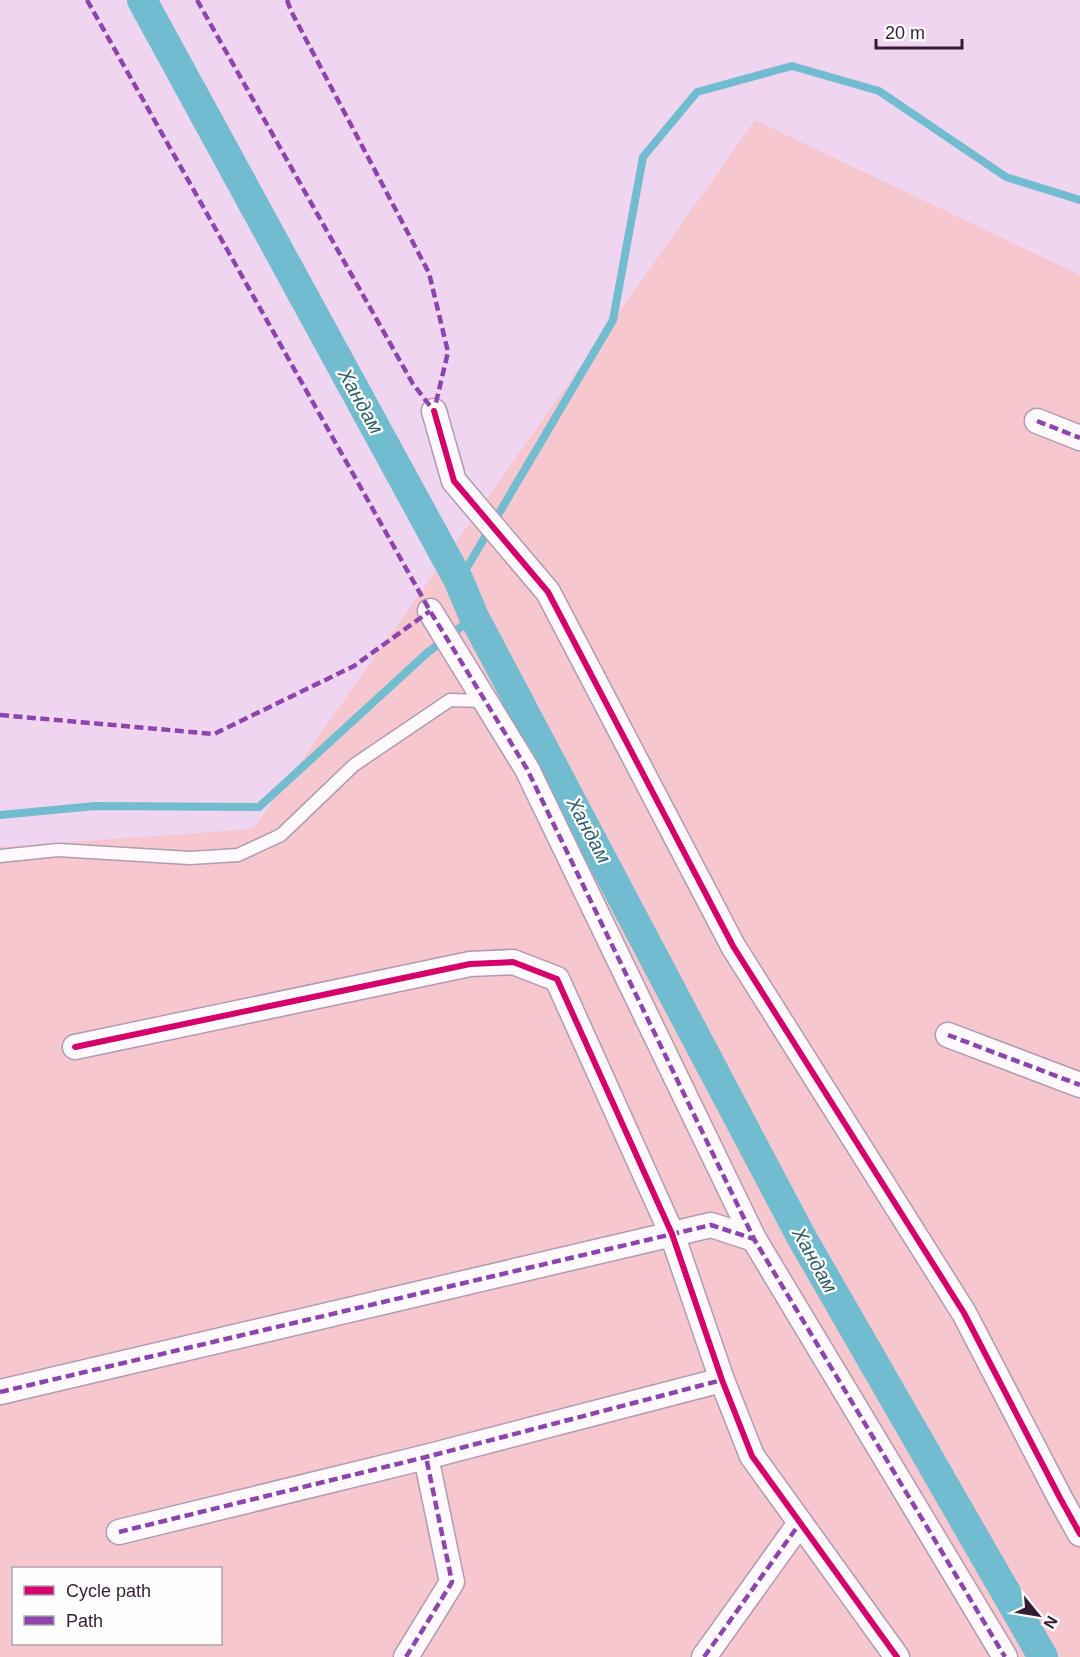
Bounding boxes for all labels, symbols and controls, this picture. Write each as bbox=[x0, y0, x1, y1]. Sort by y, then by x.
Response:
scale bar bbox=[876, 12, 962, 50]
text: 20 m bbox=[885, 23, 925, 43]
water label: Хандам bbox=[334, 364, 388, 438]
water label: Хандам bbox=[562, 792, 616, 867]
water label: Хандам bbox=[788, 1223, 842, 1297]
legend bbox=[12, 1567, 222, 1645]
text: Cycle path bbox=[66, 1581, 151, 1601]
north arrow bbox=[1008, 1585, 1068, 1645]
text: Path bbox=[66, 1611, 103, 1631]
text: N bbox=[1040, 1613, 1061, 1632]

